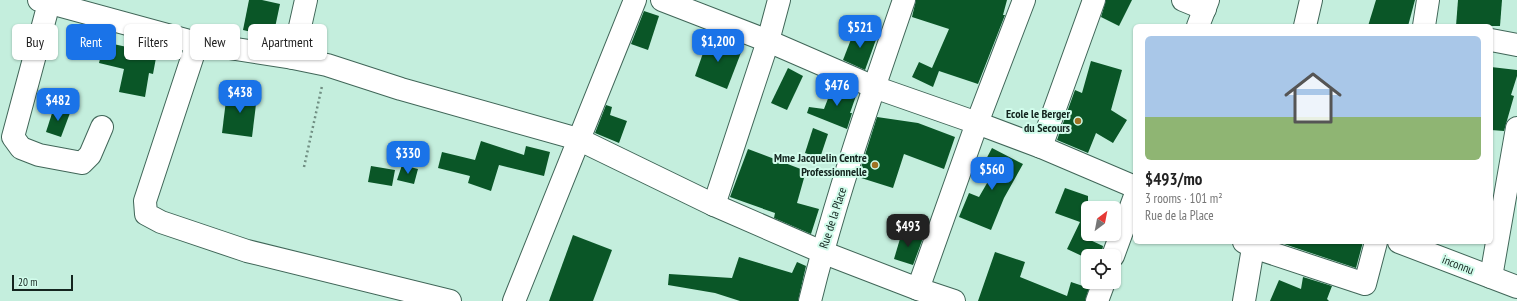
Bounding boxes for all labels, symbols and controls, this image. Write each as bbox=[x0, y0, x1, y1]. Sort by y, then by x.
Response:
pin: $521 bbox=[836, 15, 884, 49]
text: $521 bbox=[848, 19, 872, 36]
chip: Buy bbox=[12, 24, 58, 60]
chip: Rent bbox=[66, 24, 116, 60]
chip: Filters bbox=[124, 24, 182, 60]
chip: New bbox=[190, 24, 240, 60]
chip: Apartment bbox=[248, 24, 327, 60]
pin: $1,200 bbox=[685, 29, 751, 63]
text: $1,200 bbox=[701, 33, 735, 50]
icon: home bbox=[1277, 62, 1349, 134]
pin: $476 bbox=[813, 73, 861, 107]
text: $476 bbox=[825, 77, 849, 94]
pin: $438 bbox=[216, 80, 264, 114]
text: $438 bbox=[228, 84, 252, 101]
pin: $482 bbox=[34, 88, 82, 122]
text: $482 bbox=[46, 92, 70, 109]
place label: Ecole le Berger du Secours bbox=[1006, 106, 1070, 135]
marker: Ecole le Berger du Secours bbox=[1073, 116, 1083, 126]
pin: $330 bbox=[384, 141, 432, 175]
text: $330 bbox=[396, 145, 420, 162]
place label: Mme Jacquelin Centre Professionnelle bbox=[774, 150, 867, 179]
pin: $560 bbox=[968, 157, 1016, 191]
marker: Mme Jacquelin Centre Professionnelle bbox=[870, 160, 880, 170]
text: $560 bbox=[980, 161, 1004, 178]
text: $493/mo bbox=[1145, 168, 1202, 190]
street label: Rue de la Place bbox=[816, 185, 849, 250]
text: 3 rooms · 101 m² bbox=[1145, 190, 1223, 207]
north arrow bbox=[1081, 201, 1121, 241]
map controls bbox=[1081, 201, 1121, 289]
text: Rue de la Place bbox=[1145, 207, 1214, 224]
pin: $493 bbox=[884, 214, 932, 248]
text: $493 bbox=[896, 218, 920, 235]
button: locate bbox=[1081, 249, 1121, 289]
street label: inconnu bbox=[1440, 252, 1476, 277]
scale bar bbox=[12, 273, 73, 292]
text: 20 m bbox=[18, 275, 37, 289]

